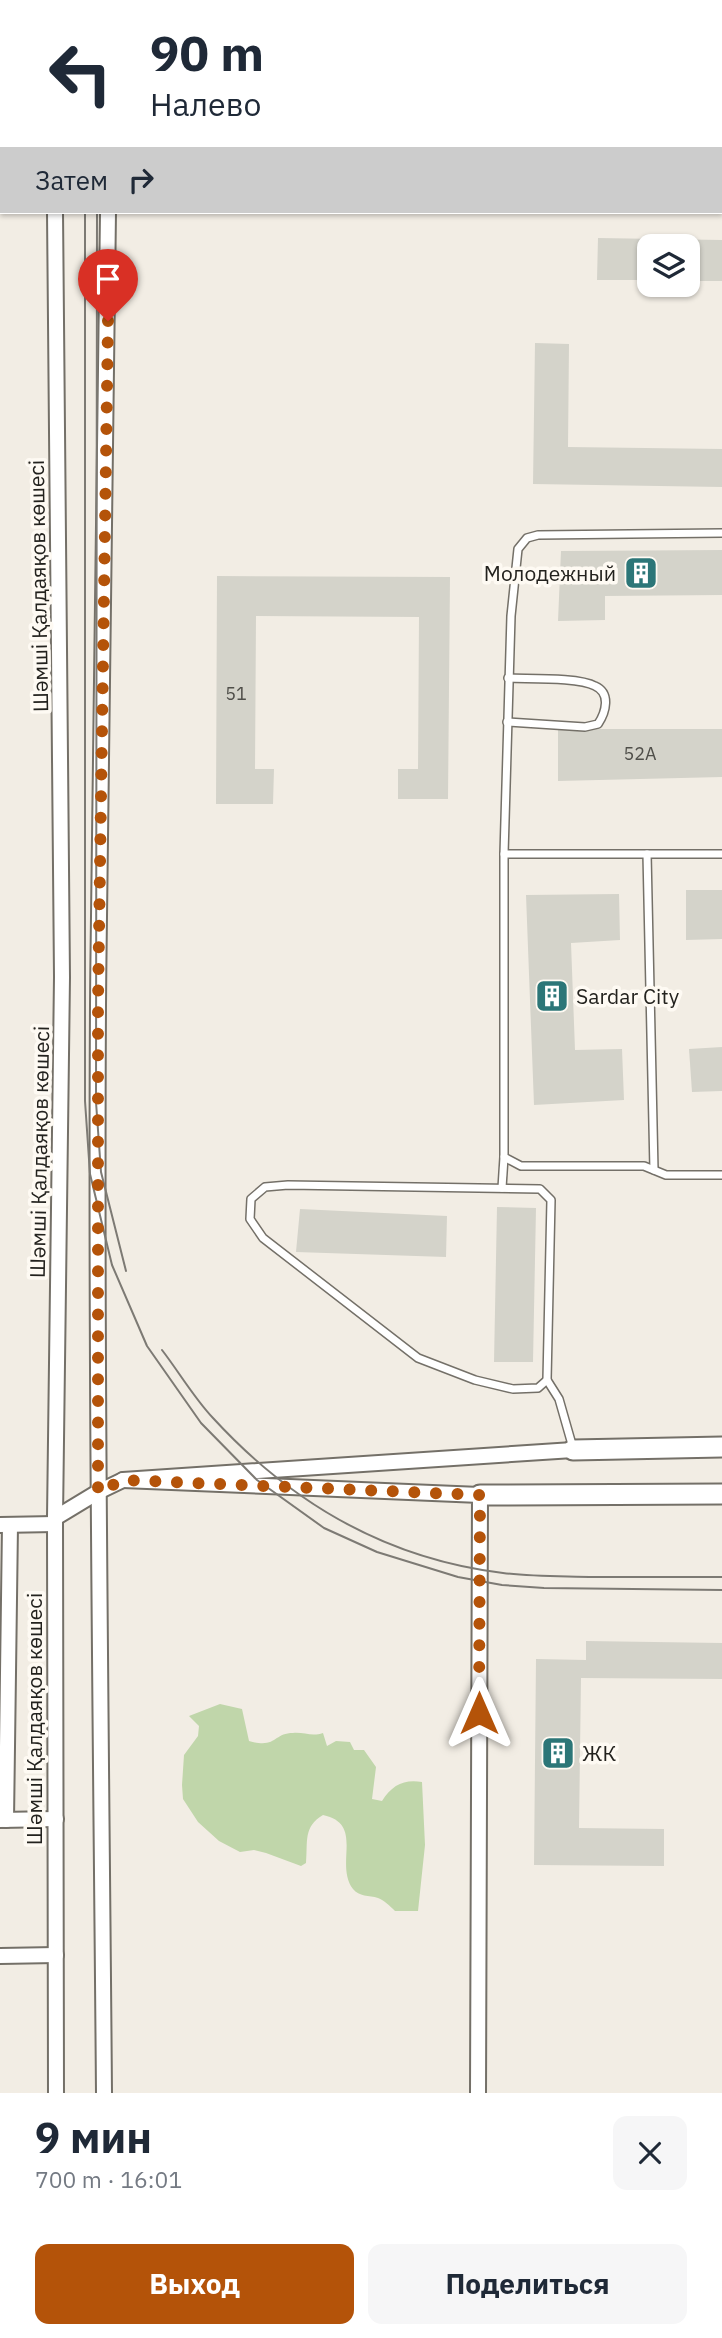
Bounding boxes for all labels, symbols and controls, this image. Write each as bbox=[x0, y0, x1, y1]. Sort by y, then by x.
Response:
text: 90 m bbox=[150, 21, 264, 84]
icon: left bbox=[35, 28, 126, 119]
text: Налево bbox=[150, 83, 261, 125]
icon: right bbox=[122, 161, 160, 199]
text: Затем bbox=[35, 163, 108, 197]
map controls bbox=[637, 234, 700, 297]
button: layers bbox=[637, 234, 700, 297]
pin bbox=[78, 249, 138, 321]
icon: arrive bbox=[89, 260, 127, 298]
street label: Шәмші Қалдаяқов көшесі bbox=[22, 460, 54, 712]
building icon: Молодежный bbox=[622, 554, 660, 592]
place label: Молодежный bbox=[484, 559, 616, 587]
house number: 51 bbox=[225, 682, 247, 705]
house number: 52А bbox=[623, 742, 657, 765]
building icon: Sardar City bbox=[533, 977, 571, 1015]
place label: Sardar City bbox=[576, 982, 680, 1010]
street label: Шәмші Қалдаяқов көшесі bbox=[23, 1026, 55, 1278]
street label: Шәмші Қалдаяқов көшесі bbox=[20, 1593, 48, 1845]
position arrow bbox=[442, 1676, 516, 1750]
building icon: ЖК bbox=[539, 1734, 577, 1772]
place label: ЖК bbox=[582, 1739, 617, 1767]
text: 9 мин bbox=[35, 2110, 152, 2165]
button: close bbox=[613, 2116, 687, 2190]
text: 700 m · 16:01 bbox=[35, 2164, 182, 2194]
button: Выход bbox=[35, 2244, 354, 2324]
button: Поделиться bbox=[368, 2244, 687, 2324]

